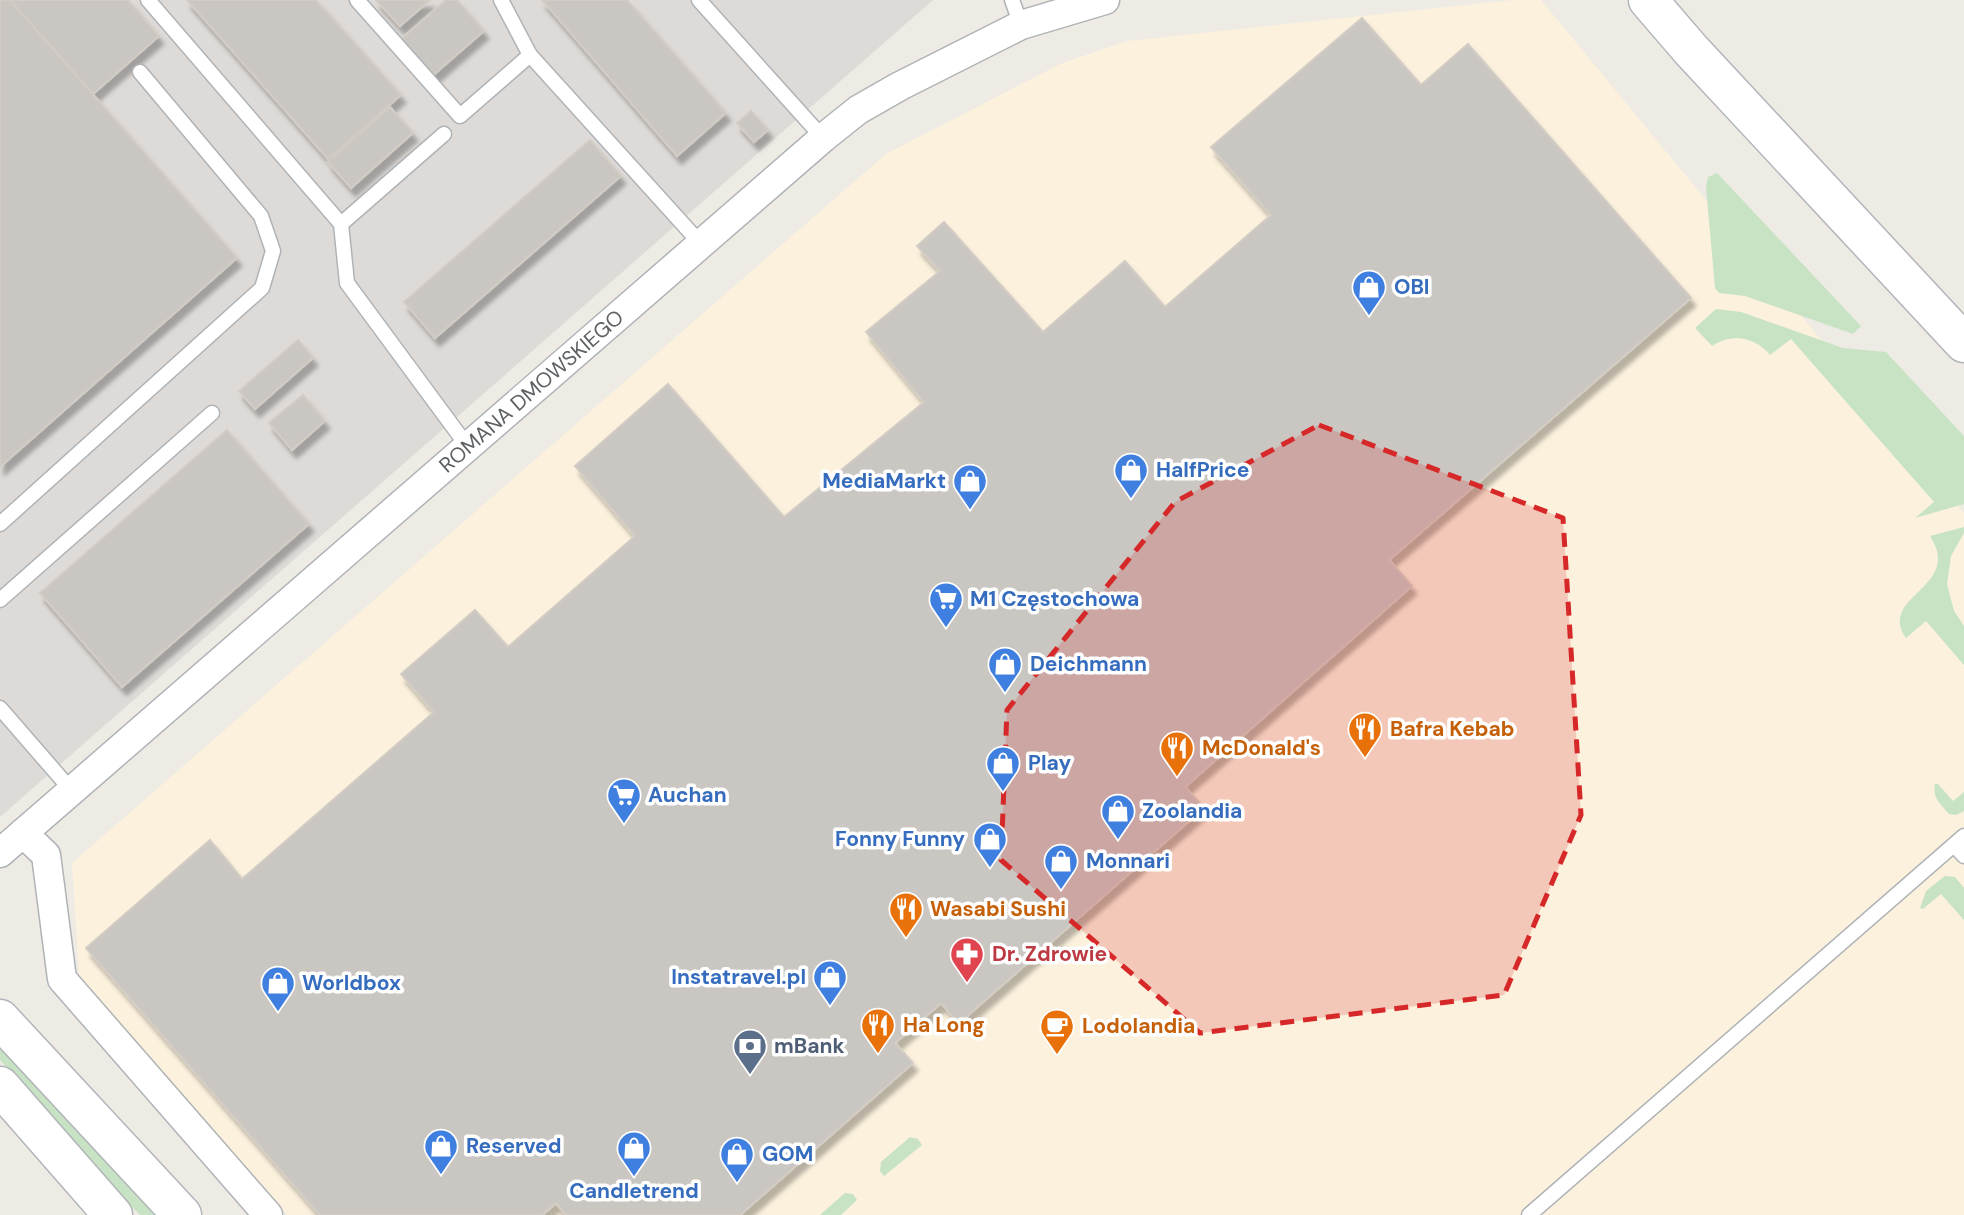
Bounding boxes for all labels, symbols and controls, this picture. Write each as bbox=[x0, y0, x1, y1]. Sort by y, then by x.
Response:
shop icon: OBI bbox=[1350, 268, 1388, 317]
place label: OBI bbox=[1394, 273, 1430, 301]
street label: ROMANA DMOWSKIEGO bbox=[433, 303, 630, 479]
shop icon: HalfPrice bbox=[1112, 451, 1150, 500]
place label: HalfPrice bbox=[1156, 456, 1249, 484]
shop icon: MediaMarkt bbox=[951, 462, 989, 511]
place label: MediaMarkt bbox=[822, 467, 946, 495]
supermarket icon: M1 Częstochowa bbox=[927, 580, 965, 629]
place label: M1 Częstochowa bbox=[970, 585, 1139, 613]
shop icon: Deichmann bbox=[986, 645, 1024, 694]
place label: Deichmann bbox=[1030, 650, 1147, 678]
restaurant icon: Bafra Kebab bbox=[1346, 710, 1384, 759]
place label: Bafra Kebab bbox=[1390, 715, 1515, 743]
restaurant icon: McDonald's bbox=[1158, 729, 1196, 778]
place label: McDonald's bbox=[1202, 734, 1321, 762]
shop icon: Play bbox=[984, 744, 1022, 793]
place label: Play bbox=[1028, 749, 1071, 777]
supermarket icon: Auchan bbox=[605, 776, 643, 825]
place label: Auchan bbox=[648, 781, 727, 809]
shop icon: Zoolandia bbox=[1099, 792, 1137, 841]
place label: Zoolandia bbox=[1142, 797, 1242, 825]
shop icon: Fonny Funny bbox=[971, 820, 1009, 869]
place label: Fonny Funny bbox=[835, 825, 965, 853]
shop icon: Monnari bbox=[1042, 842, 1080, 891]
place label: Monnari bbox=[1086, 847, 1170, 875]
restaurant icon: Wasabi Sushi bbox=[887, 890, 925, 939]
place label: Wasabi Sushi bbox=[930, 895, 1066, 923]
pharmacy icon: Dr. Zdrowie bbox=[948, 935, 986, 984]
place label: Dr. Zdrowie bbox=[992, 940, 1107, 968]
shop icon: Instatravel.pl bbox=[811, 958, 849, 1007]
place label: Instatravel.pl bbox=[671, 963, 806, 991]
shop icon: Worldbox bbox=[259, 964, 297, 1013]
place label: Worldbox bbox=[302, 969, 401, 997]
restaurant icon: Ha Long bbox=[859, 1006, 897, 1055]
cafe icon: Lodolandia bbox=[1038, 1007, 1076, 1056]
place label: Ha Long bbox=[903, 1011, 985, 1039]
place label: Lodolandia bbox=[1082, 1012, 1195, 1040]
bank icon: mBank bbox=[731, 1027, 769, 1076]
place label: mBank bbox=[774, 1032, 845, 1060]
shop icon: Reserved bbox=[422, 1127, 460, 1176]
shop icon: Candletrend bbox=[615, 1129, 653, 1178]
place label: Reserved bbox=[466, 1132, 561, 1160]
shop icon: GOM bbox=[718, 1135, 756, 1184]
place label: GOM bbox=[762, 1140, 813, 1168]
place label: Candletrend bbox=[569, 1177, 699, 1205]

